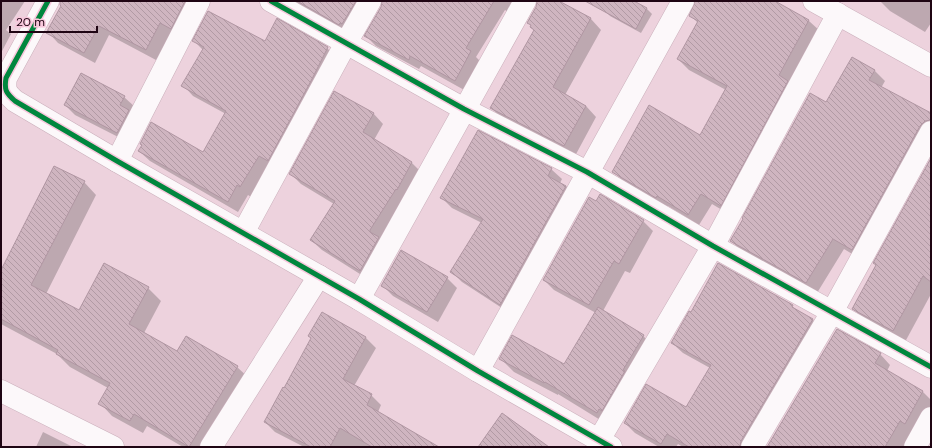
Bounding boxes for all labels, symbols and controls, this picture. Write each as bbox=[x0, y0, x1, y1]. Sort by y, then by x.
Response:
scale bar bbox=[10, 8, 97, 34]
text: 20 m bbox=[16, 14, 45, 30]

